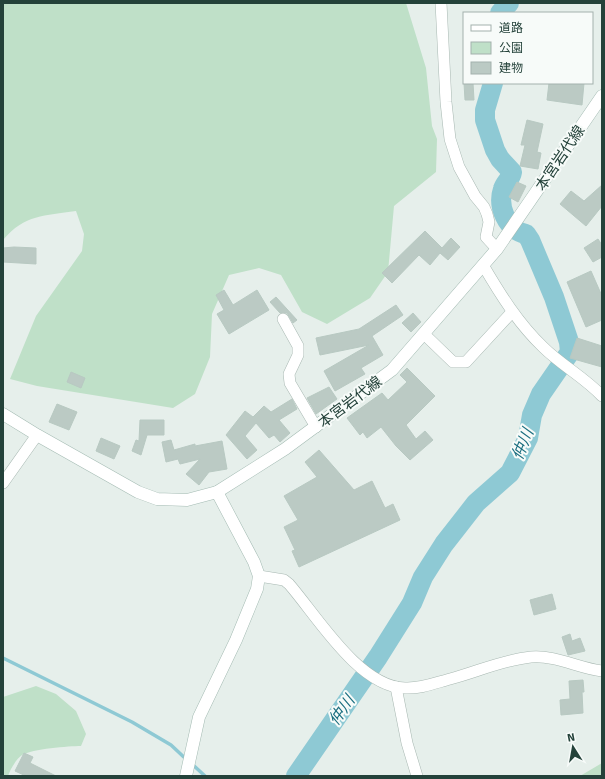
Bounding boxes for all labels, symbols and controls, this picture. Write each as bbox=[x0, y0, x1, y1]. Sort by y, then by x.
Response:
legend bbox=[463, 12, 593, 84]
text: 道路 bbox=[499, 21, 523, 36]
text: 公園 bbox=[499, 41, 523, 56]
text: 建物 bbox=[499, 61, 523, 76]
street label: 本宮岩代線 bbox=[532, 122, 588, 194]
street label: 本宮岩代線 bbox=[315, 372, 385, 432]
water label: 仲川 bbox=[508, 424, 539, 463]
water label: 仲川 bbox=[324, 690, 360, 729]
north arrow bbox=[553, 727, 593, 767]
text: N bbox=[566, 731, 576, 745]

